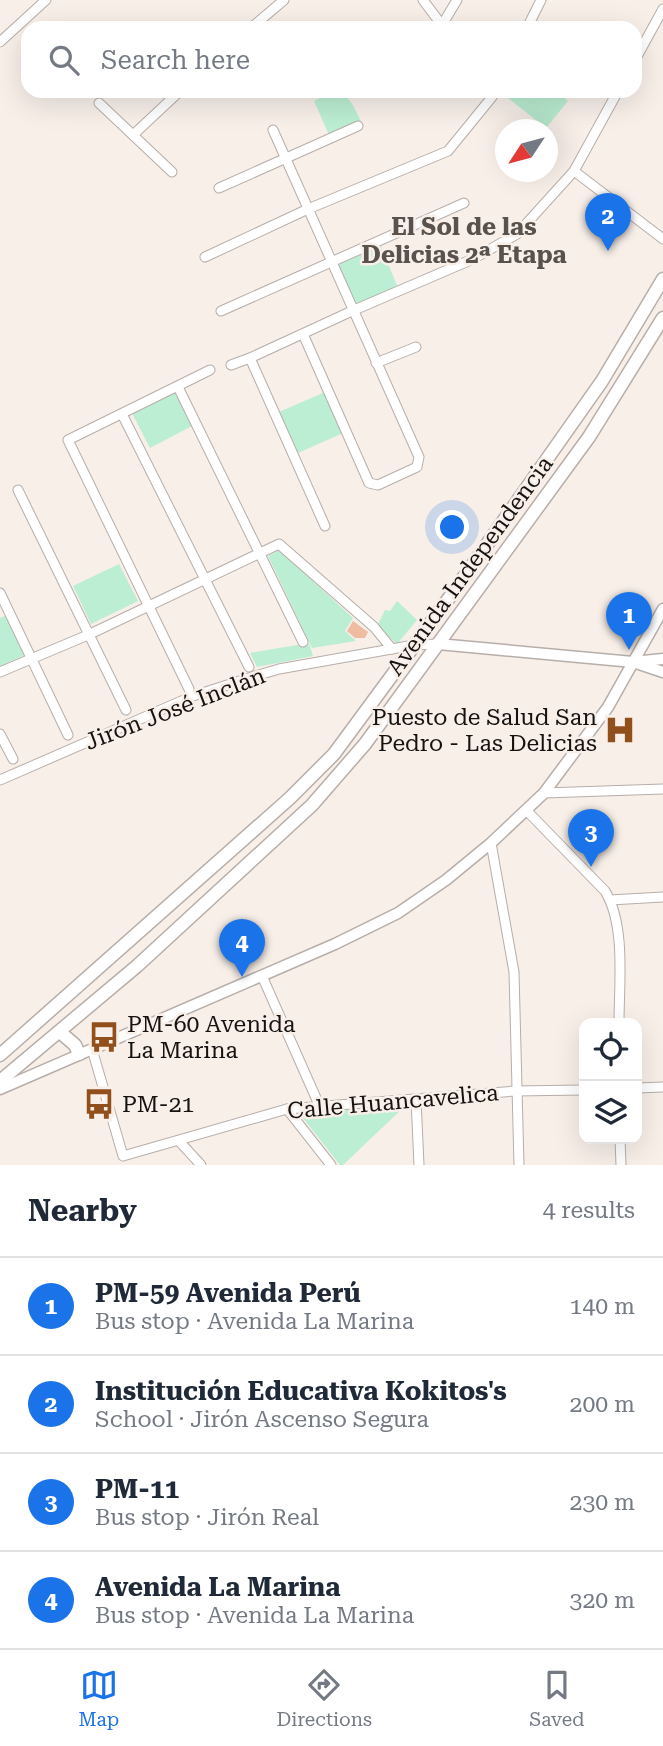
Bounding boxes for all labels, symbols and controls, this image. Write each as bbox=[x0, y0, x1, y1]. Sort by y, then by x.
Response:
search box bbox=[21, 21, 642, 98]
icon: search bbox=[45, 41, 83, 79]
text: Search here bbox=[101, 45, 250, 75]
north arrow bbox=[495, 119, 558, 182]
pin: 2 bbox=[585, 193, 631, 251]
district label: El Sol de las Delicias 2ª Etapa bbox=[362, 213, 566, 269]
street label: Avenida Independencia bbox=[381, 451, 559, 681]
your location bbox=[435, 510, 469, 544]
pin: 1 bbox=[606, 592, 652, 650]
street label: Jirón José Inclán bbox=[81, 662, 269, 756]
place label: Puesto de Salud San Pedro - Las Delicias bbox=[372, 704, 597, 757]
hospital icon: Puesto de Salud San Pedro - Las Delicias bbox=[603, 713, 637, 747]
pin: 3 bbox=[568, 809, 614, 867]
pin: 4 bbox=[219, 919, 265, 977]
place label: PM-60 Avenida La Marina bbox=[127, 1011, 296, 1064]
map controls bbox=[579, 1018, 642, 1144]
button: locate bbox=[579, 1018, 642, 1081]
bus stop icon: PM-60 Avenida La Marina bbox=[87, 1020, 121, 1054]
street label: Calle Huancavelica bbox=[286, 1079, 500, 1125]
button: layers bbox=[579, 1081, 642, 1144]
bus stop icon: PM-21 bbox=[82, 1087, 116, 1121]
place label: PM-21 bbox=[122, 1091, 194, 1118]
text: Nearby bbox=[28, 1193, 137, 1228]
text: 4 results bbox=[543, 1197, 635, 1224]
text: PM-59 Avenida Perú bbox=[95, 1278, 361, 1308]
text: 1 bbox=[45, 1293, 57, 1320]
text: 140 m bbox=[570, 1293, 635, 1320]
text: Bus stop · Avenida La Marina bbox=[95, 1308, 414, 1335]
text: Institución Educativa Kokitos's bbox=[95, 1376, 507, 1406]
text: 2 bbox=[45, 1391, 57, 1418]
text: 200 m bbox=[570, 1391, 635, 1418]
text: School · Jirón Ascenso Segura bbox=[95, 1406, 429, 1433]
text: PM-11 bbox=[95, 1474, 179, 1504]
text: 3 bbox=[45, 1489, 57, 1516]
text: 230 m bbox=[570, 1489, 635, 1516]
text: Bus stop · Jirón Real bbox=[95, 1504, 319, 1531]
text: Avenida La Marina bbox=[95, 1572, 341, 1602]
text: 4 bbox=[45, 1587, 57, 1614]
text: 320 m bbox=[570, 1587, 635, 1614]
text: Bus stop · Avenida La Marina bbox=[95, 1602, 414, 1629]
tab: Map bbox=[79, 1666, 119, 1731]
tab: Directions bbox=[276, 1666, 372, 1731]
tab: Saved bbox=[529, 1666, 584, 1731]

